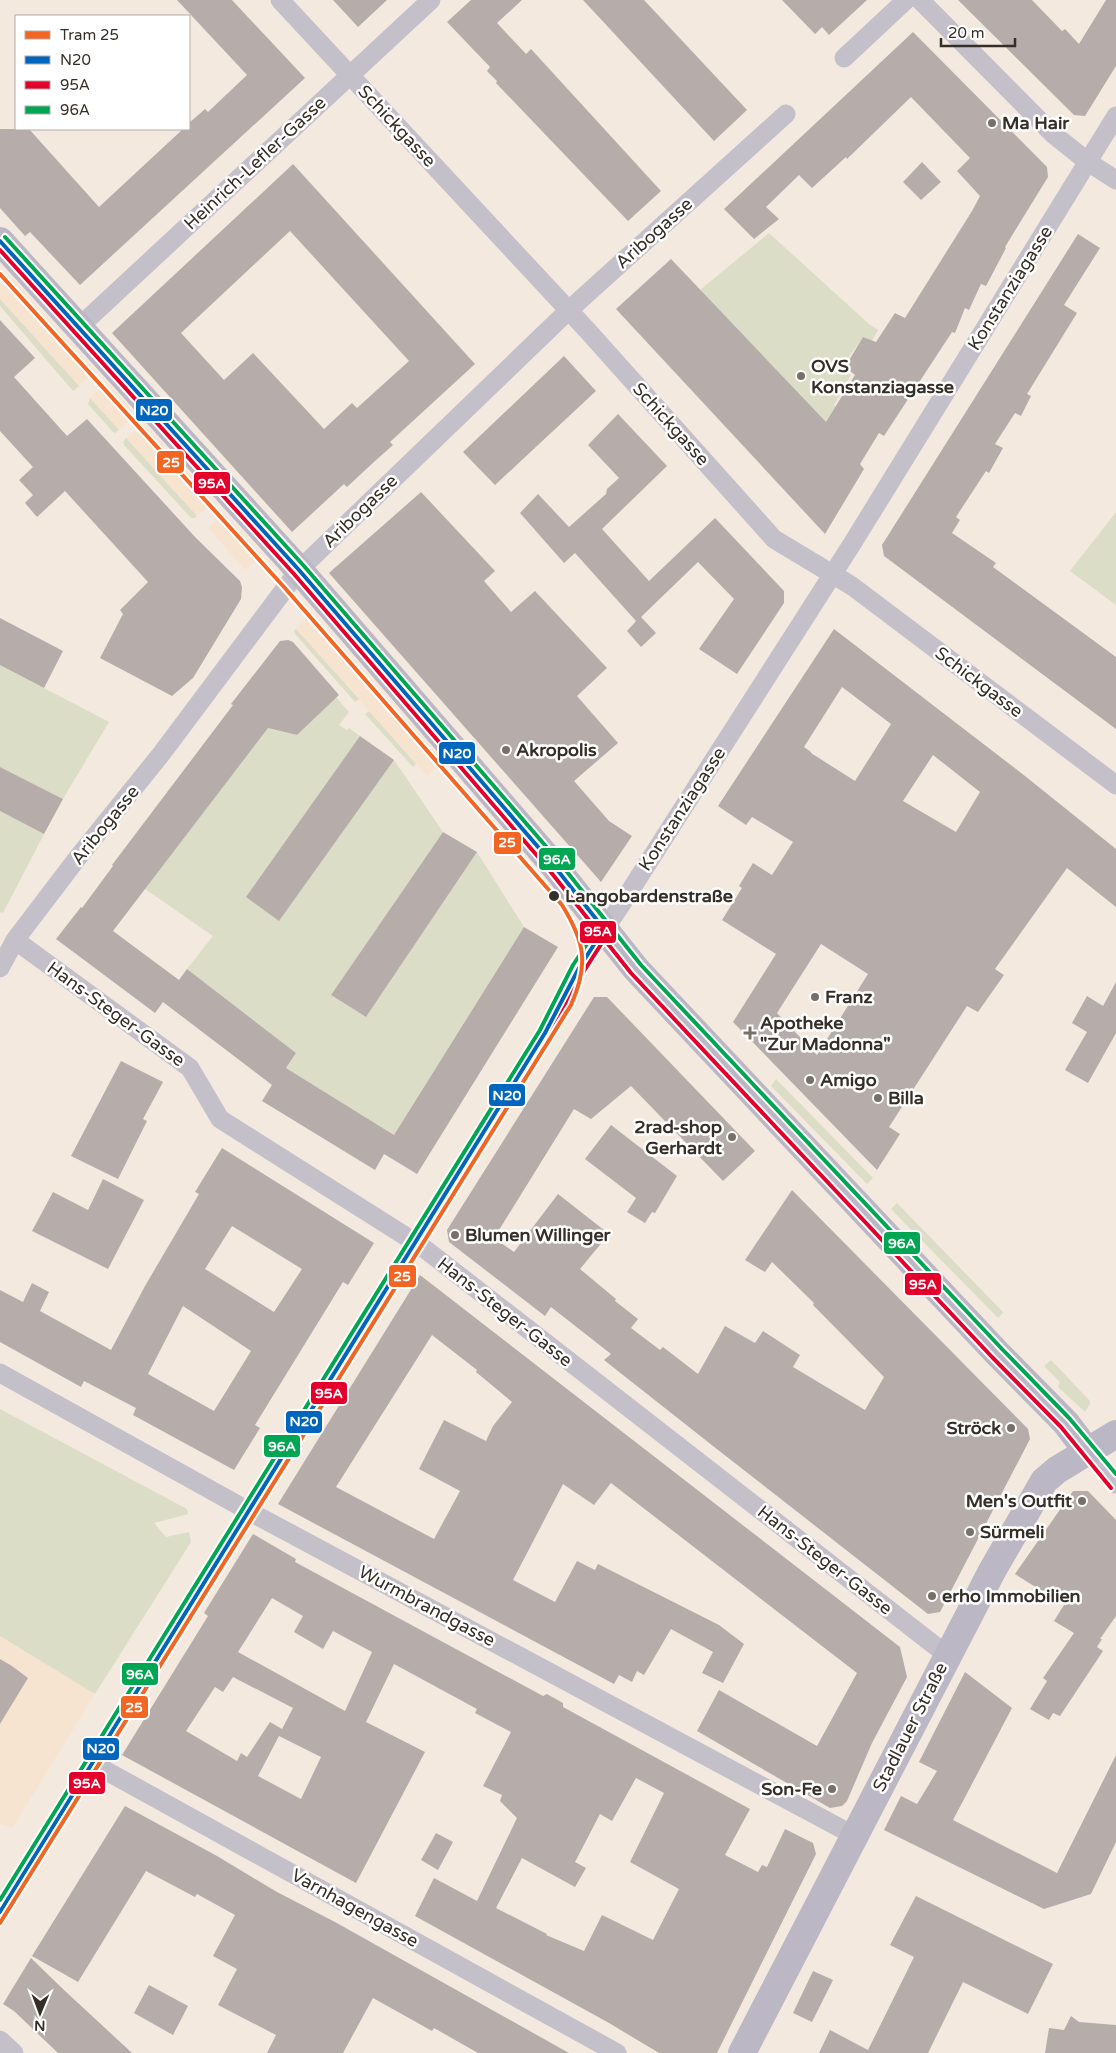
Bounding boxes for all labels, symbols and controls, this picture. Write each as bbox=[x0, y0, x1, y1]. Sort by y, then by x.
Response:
legend bbox=[15, 15, 190, 130]
scale bar bbox=[941, 15, 1015, 47]
text: 20 m bbox=[948, 24, 985, 42]
text: Tram 25 bbox=[60, 26, 119, 44]
text: N20 bbox=[60, 51, 91, 69]
text: 95A bbox=[60, 76, 90, 94]
street label: Schickgasse bbox=[353, 80, 441, 172]
street label: Heinrich-Lefler-Gasse bbox=[180, 92, 330, 234]
text: 96A bbox=[60, 101, 90, 119]
place label: Ma Hair bbox=[1002, 112, 1070, 134]
marker: Ma Hair bbox=[986, 117, 998, 129]
street label: Aribogasse bbox=[611, 193, 697, 273]
street label: Konstanziagasse bbox=[963, 222, 1057, 354]
place label: OVS Konstanziagasse bbox=[811, 355, 954, 398]
marker: OVS Konstanziagasse bbox=[795, 370, 807, 382]
street label: Schickgasse bbox=[628, 378, 714, 470]
line badge: N20 bbox=[135, 398, 173, 422]
text: N20 bbox=[140, 402, 169, 419]
line badge: 25 bbox=[156, 450, 185, 474]
text: 25 bbox=[162, 454, 180, 471]
street label: Aribogasse bbox=[318, 470, 402, 552]
line badge: 95A bbox=[193, 471, 231, 495]
text: 95A bbox=[198, 475, 227, 492]
street label: Schickgasse bbox=[931, 642, 1027, 722]
place label: Akropolis bbox=[516, 739, 597, 761]
line badge: N20 bbox=[438, 741, 476, 765]
street label: Konstanziagasse bbox=[634, 743, 730, 875]
marker: Akropolis bbox=[500, 744, 512, 756]
text: N20 bbox=[443, 745, 472, 762]
street label: Aribogasse bbox=[66, 781, 144, 869]
line badge: 25 bbox=[493, 831, 522, 855]
text: 25 bbox=[498, 834, 516, 851]
line badge: 96A bbox=[538, 847, 576, 871]
text: 96A bbox=[543, 851, 572, 868]
place label: Langobardenstraße bbox=[565, 885, 733, 907]
marker: Langobardenstraße bbox=[547, 889, 561, 903]
line badge: 95A bbox=[579, 920, 617, 944]
text: 95A bbox=[584, 923, 613, 940]
street label: Hans-Steger-Gasse bbox=[43, 957, 189, 1071]
place label: Franz bbox=[825, 986, 872, 1008]
marker: Franz bbox=[809, 991, 821, 1003]
place label: Apotheke "Zur Madonna" bbox=[760, 1012, 891, 1055]
marker: Apotheke "Zur Madonna" bbox=[744, 1027, 756, 1039]
place label: Amigo bbox=[820, 1069, 877, 1091]
marker: Amigo bbox=[804, 1074, 816, 1086]
line badge: N20 bbox=[488, 1083, 526, 1107]
text: N20 bbox=[493, 1087, 522, 1104]
place label: Billa bbox=[888, 1087, 924, 1109]
marker: Billa bbox=[872, 1092, 884, 1104]
place label: 2rad-shop Gerhardt bbox=[634, 1116, 722, 1159]
marker: 2rad-shop Gerhardt bbox=[726, 1131, 738, 1143]
place label: Blumen Willinger bbox=[465, 1224, 612, 1246]
marker: Blumen Willinger bbox=[449, 1229, 461, 1241]
line badge: 96A bbox=[883, 1231, 921, 1255]
text: 96A bbox=[888, 1235, 917, 1252]
street label: Hans-Steger-Gasse bbox=[433, 1253, 577, 1371]
line badge: 25 bbox=[388, 1264, 417, 1288]
text: 25 bbox=[393, 1268, 411, 1285]
line badge: 95A bbox=[904, 1272, 942, 1296]
text: 95A bbox=[909, 1276, 938, 1293]
line badge: 95A bbox=[310, 1381, 348, 1405]
text: 95A bbox=[315, 1385, 344, 1402]
line badge: N20 bbox=[285, 1410, 323, 1434]
text: N20 bbox=[290, 1413, 319, 1430]
place label: Ströck bbox=[946, 1417, 1001, 1439]
marker: Ströck bbox=[1005, 1422, 1017, 1434]
line badge: 96A bbox=[263, 1434, 301, 1458]
text: 96A bbox=[268, 1438, 297, 1455]
place label: Men's Outfit bbox=[966, 1490, 1072, 1512]
marker: Men's Outfit bbox=[1076, 1495, 1088, 1507]
street label: Hans-Steger-Gasse bbox=[753, 1501, 897, 1619]
place label: Sürmeli bbox=[980, 1521, 1044, 1543]
marker: Sürmeli bbox=[964, 1526, 976, 1538]
street label: Wurmbrandgasse bbox=[355, 1561, 499, 1651]
place label: erho Immobilien bbox=[942, 1585, 1081, 1607]
marker: erho Immobilien bbox=[926, 1590, 938, 1602]
street label: Stadlauer Straße bbox=[868, 1659, 952, 1795]
line badge: 96A bbox=[121, 1662, 159, 1686]
text: 96A bbox=[126, 1666, 155, 1683]
line badge: 25 bbox=[120, 1695, 149, 1719]
text: 25 bbox=[125, 1699, 143, 1716]
line badge: N20 bbox=[82, 1737, 120, 1761]
text: N20 bbox=[87, 1740, 116, 1757]
line badge: 95A bbox=[68, 1771, 106, 1795]
text: 95A bbox=[73, 1775, 102, 1792]
place label: Son-Fe bbox=[761, 1778, 822, 1800]
marker: Son-Fe bbox=[826, 1783, 838, 1795]
street label: Varnhagengasse bbox=[288, 1864, 422, 1952]
north arrow bbox=[15, 1988, 65, 2038]
text: N bbox=[34, 2017, 46, 2034]

